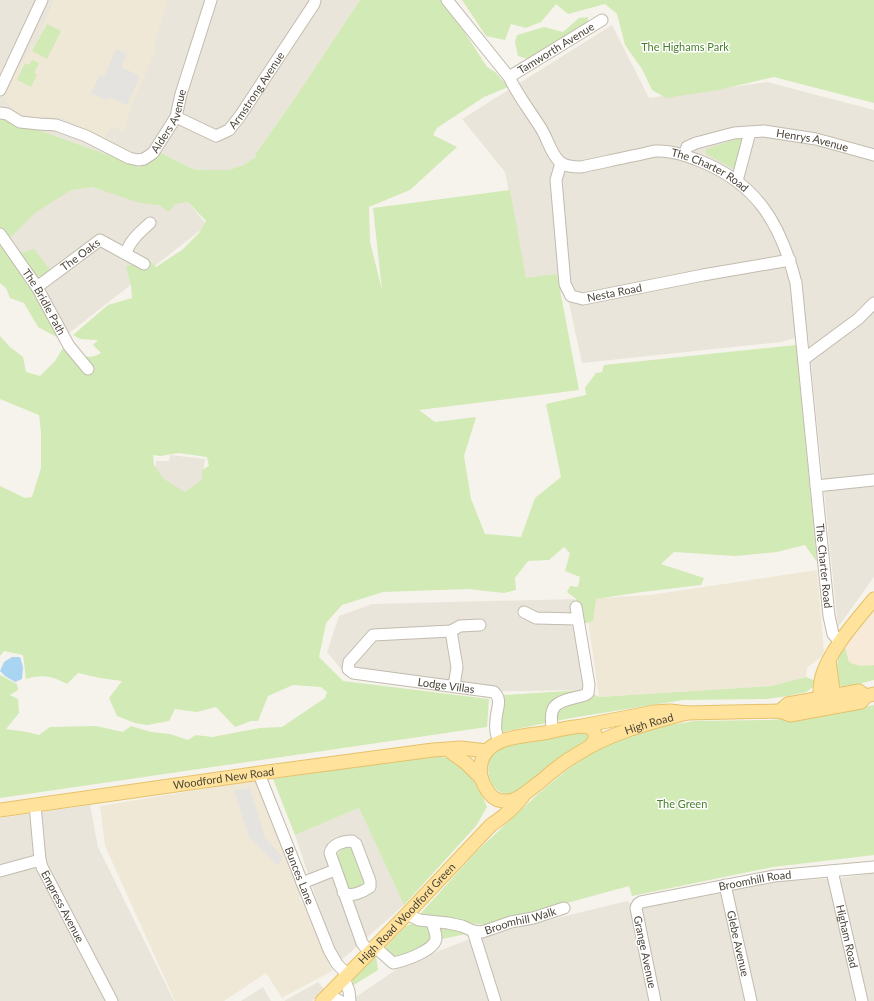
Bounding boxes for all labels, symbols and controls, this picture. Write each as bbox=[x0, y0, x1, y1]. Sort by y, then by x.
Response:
street label: Tamworth Avenue bbox=[515, 19, 597, 76]
park label: The Highams Park bbox=[641, 40, 729, 53]
street label: Armstrong Avenue bbox=[226, 49, 287, 131]
street label: Alders Avenue bbox=[148, 87, 188, 155]
street label: Henrys Avenue bbox=[775, 126, 850, 154]
street label: The Charter Road bbox=[670, 145, 752, 194]
street label: The Oaks bbox=[58, 235, 102, 273]
street label: The Bridle Path bbox=[20, 266, 69, 337]
street label: Nesta Road bbox=[586, 280, 643, 304]
street label: The Charter Road bbox=[814, 523, 835, 609]
street label: Lodge Villas bbox=[417, 675, 476, 695]
street label: High Road bbox=[623, 710, 675, 737]
street label: Woodford New Road bbox=[172, 764, 275, 791]
park label: The Green bbox=[657, 797, 707, 810]
street label: Bunces Lane bbox=[283, 845, 317, 906]
street label: High Road Woodford Green bbox=[355, 860, 458, 966]
street label: Broomhill Road bbox=[717, 867, 792, 893]
street label: Empress Avenue bbox=[39, 868, 87, 945]
street label: Higham Road bbox=[834, 903, 861, 969]
street label: Broomhill Walk bbox=[483, 904, 558, 937]
street label: Glebe Avenue bbox=[725, 909, 752, 978]
street label: Grange Avenue bbox=[631, 914, 660, 990]

